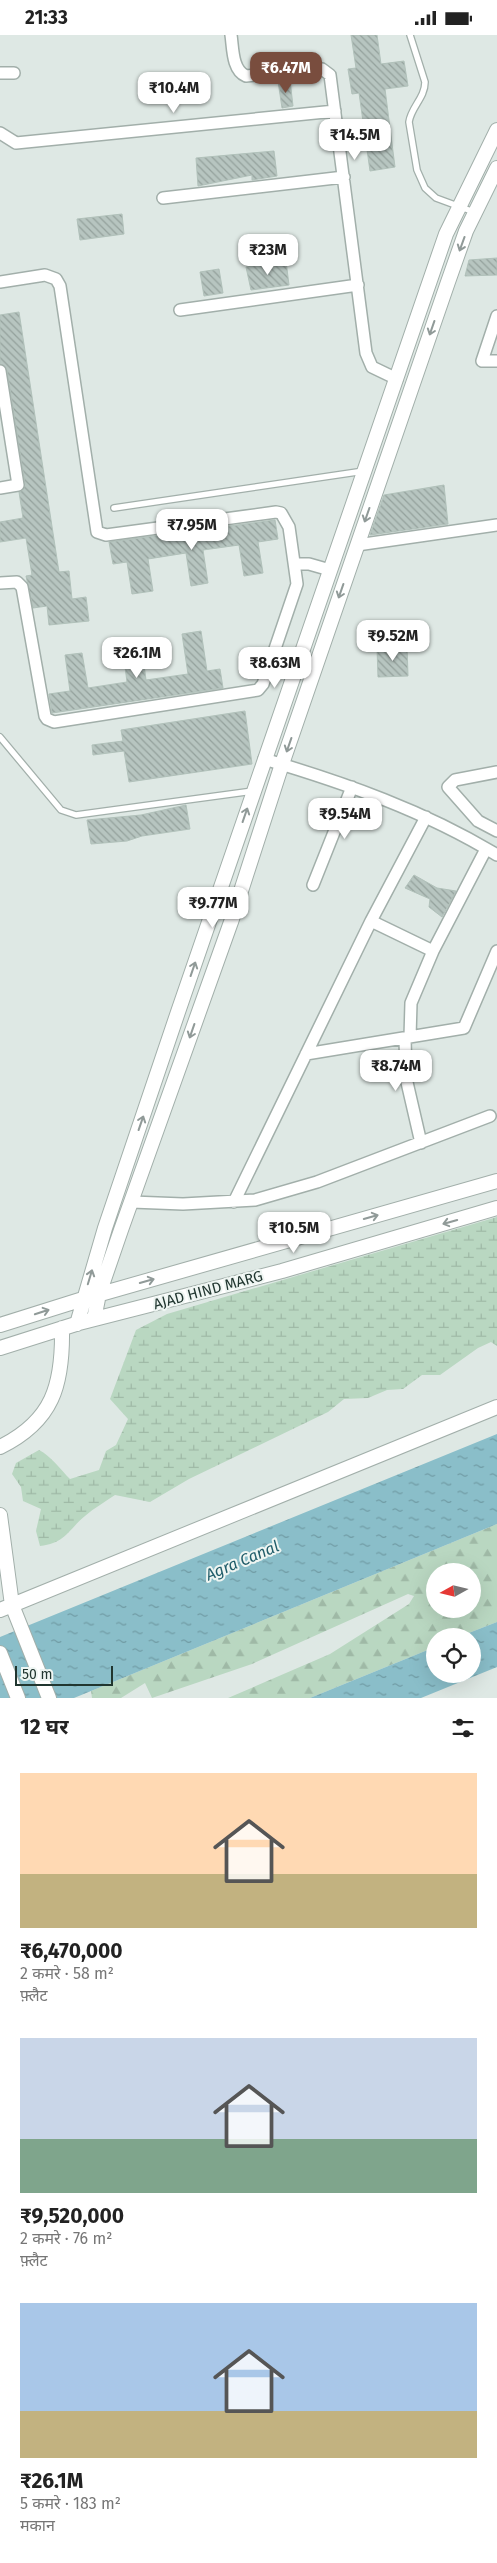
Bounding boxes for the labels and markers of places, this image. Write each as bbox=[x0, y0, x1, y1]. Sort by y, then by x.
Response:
pin: ₹6.47M bbox=[245, 52, 327, 94]
pin: ₹10.4M bbox=[133, 71, 215, 114]
pin: ₹14.5M bbox=[314, 119, 396, 161]
pin: ₹23M bbox=[238, 233, 298, 276]
pin: ₹7.95M bbox=[151, 509, 233, 551]
pin: ₹9.52M bbox=[352, 619, 434, 662]
pin: ₹26.1M bbox=[96, 637, 178, 679]
pin: ₹8.63M bbox=[234, 647, 316, 689]
pin: ₹9.54M bbox=[304, 797, 386, 840]
pin: ₹9.77M bbox=[172, 887, 254, 929]
pin: ₹8.74M bbox=[355, 1049, 437, 1092]
pin: ₹10.5M bbox=[253, 1211, 335, 1254]

